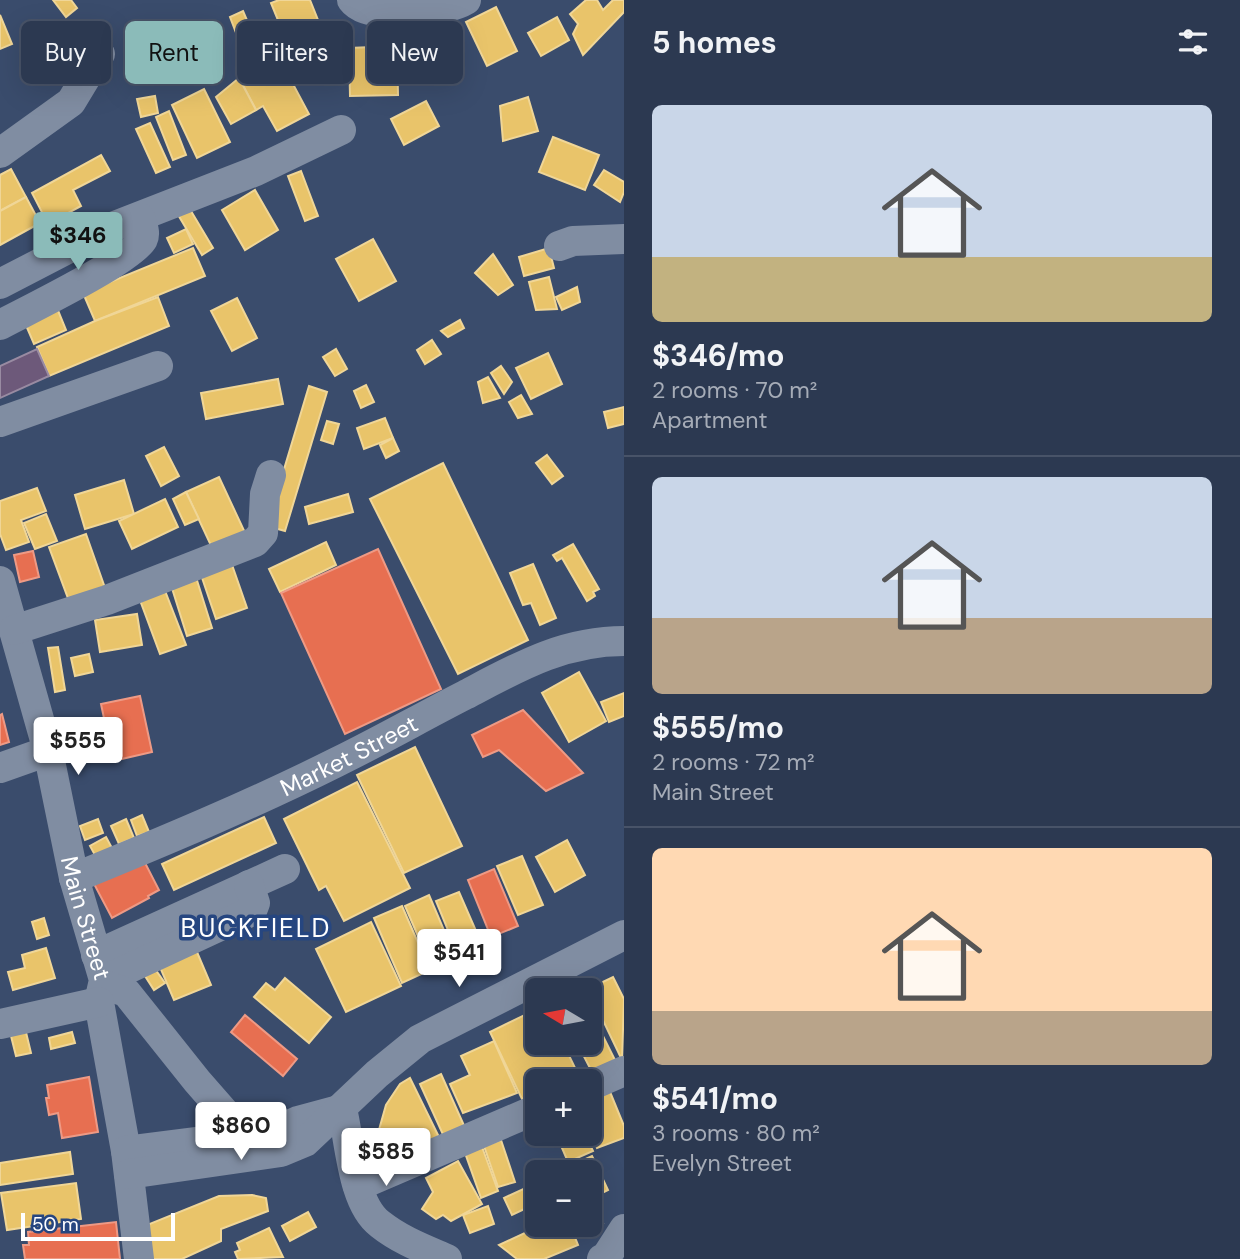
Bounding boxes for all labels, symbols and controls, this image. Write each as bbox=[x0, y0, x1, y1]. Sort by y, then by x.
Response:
chip: Buy bbox=[21, 21, 111, 84]
chip: Rent bbox=[125, 21, 223, 84]
chip: Filters bbox=[237, 21, 353, 84]
chip: New bbox=[367, 21, 463, 84]
text: 5 homes bbox=[652, 23, 777, 62]
icon: filters bbox=[1174, 23, 1212, 61]
icon: home bbox=[869, 150, 995, 276]
pin: $346 bbox=[37, 212, 119, 272]
text: $346 bbox=[49, 220, 107, 250]
text: $346/mo bbox=[652, 336, 784, 375]
text: 2 rooms · 70 m² bbox=[652, 375, 817, 405]
text: Apartment bbox=[652, 405, 767, 435]
icon: home bbox=[869, 522, 995, 648]
street label: Market Street bbox=[275, 707, 423, 803]
text: $555/mo bbox=[652, 708, 784, 747]
pin: $555 bbox=[37, 718, 119, 777]
text: $555 bbox=[50, 725, 106, 755]
text: 2 rooms · 72 m² bbox=[652, 747, 815, 777]
text: Main Street bbox=[652, 777, 774, 807]
street label: Main Street bbox=[54, 853, 119, 983]
icon: home bbox=[869, 893, 995, 1019]
district label: BUCKFIELD bbox=[181, 911, 331, 945]
pin: $541 bbox=[418, 930, 500, 989]
text: $541 bbox=[433, 937, 485, 967]
north arrow bbox=[525, 978, 602, 1055]
map controls bbox=[525, 978, 602, 1237]
button: + bbox=[525, 1069, 602, 1146]
text: $541/mo bbox=[652, 1079, 778, 1118]
pin: $860 bbox=[200, 1102, 282, 1162]
text: $860 bbox=[211, 1110, 271, 1140]
text: 3 rooms · 80 m² bbox=[652, 1118, 820, 1148]
pin: $585 bbox=[345, 1128, 427, 1188]
text: $585 bbox=[357, 1136, 415, 1166]
text: Evelyn Street bbox=[652, 1148, 792, 1178]
button: − bbox=[525, 1160, 602, 1237]
scale bar bbox=[21, 1210, 175, 1242]
text: 50 m bbox=[32, 1212, 79, 1237]

